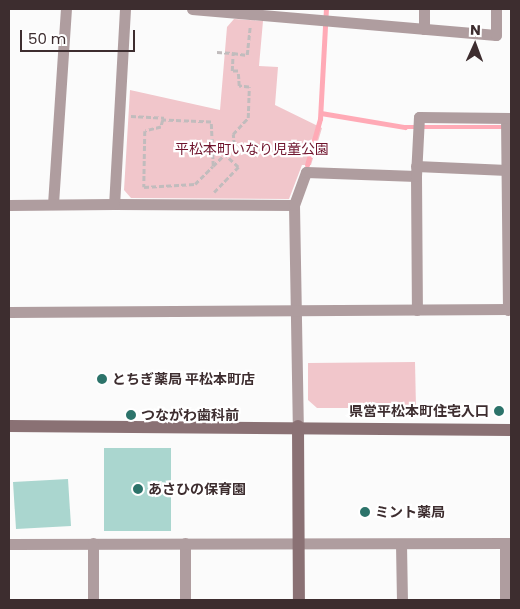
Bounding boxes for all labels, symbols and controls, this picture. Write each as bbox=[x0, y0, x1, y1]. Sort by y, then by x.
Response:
scale bar bbox=[22, 20, 138, 52]
north arrow bbox=[450, 20, 500, 70]
text: N bbox=[470, 20, 481, 40]
text: 50 m bbox=[28, 28, 66, 49]
park label: 平松本町いなり児童公園 bbox=[175, 141, 329, 157]
place label: とちぎ薬局 平松本町店 bbox=[112, 371, 255, 387]
marker: とちぎ薬局 平松本町店 bbox=[96, 373, 108, 385]
place label: 県営平松本町住宅入口 bbox=[349, 403, 489, 419]
marker: 県営平松本町住宅入口 bbox=[493, 405, 505, 417]
place label: つながわ歯科前 bbox=[141, 407, 239, 423]
marker: つながわ歯科前 bbox=[125, 409, 137, 421]
place label: あさひの保育園 bbox=[148, 481, 246, 497]
marker: あさひの保育園 bbox=[132, 483, 144, 495]
place label: ミント薬局 bbox=[375, 504, 445, 520]
marker: ミント薬局 bbox=[359, 506, 371, 518]

